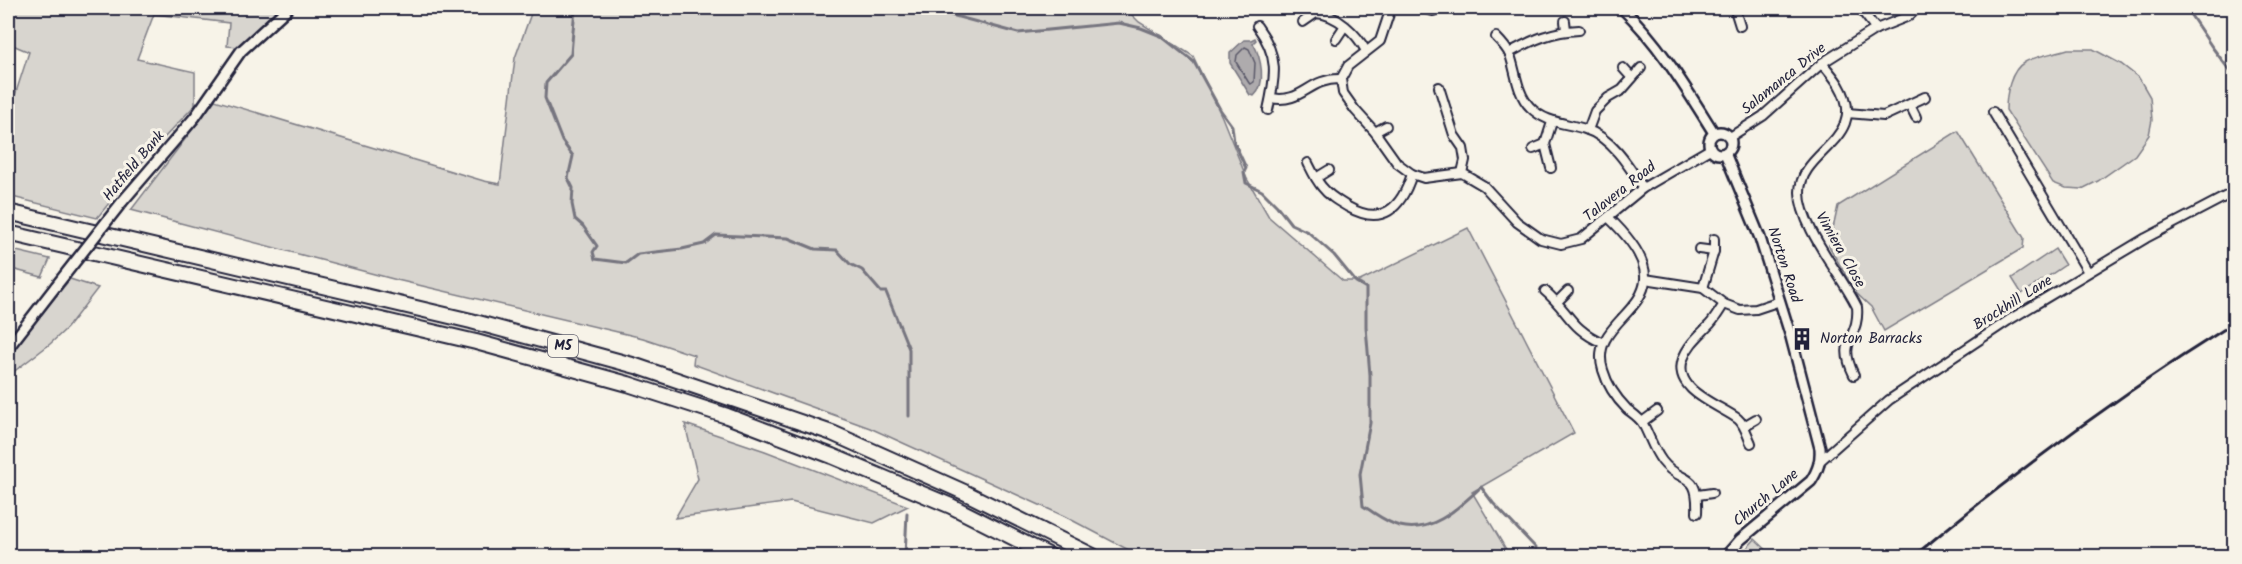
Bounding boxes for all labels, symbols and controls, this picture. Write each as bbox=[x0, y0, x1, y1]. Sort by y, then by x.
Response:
street label: Salamanca Drive bbox=[1736, 37, 1832, 121]
street label: Hatfield Bank bbox=[97, 124, 172, 207]
street label: Talavera Road bbox=[1578, 155, 1662, 228]
street label: Vimiera Close bbox=[1809, 207, 1872, 293]
street label: Norton Road bbox=[1760, 224, 1808, 307]
street label: Brockhill Lane bbox=[1968, 269, 2058, 337]
building icon: Norton Barracks bbox=[1789, 326, 1815, 352]
place label: Norton Barracks bbox=[1820, 327, 1923, 351]
road number: M5 bbox=[548, 335, 578, 357]
street label: Church Lane bbox=[1728, 463, 1805, 533]

